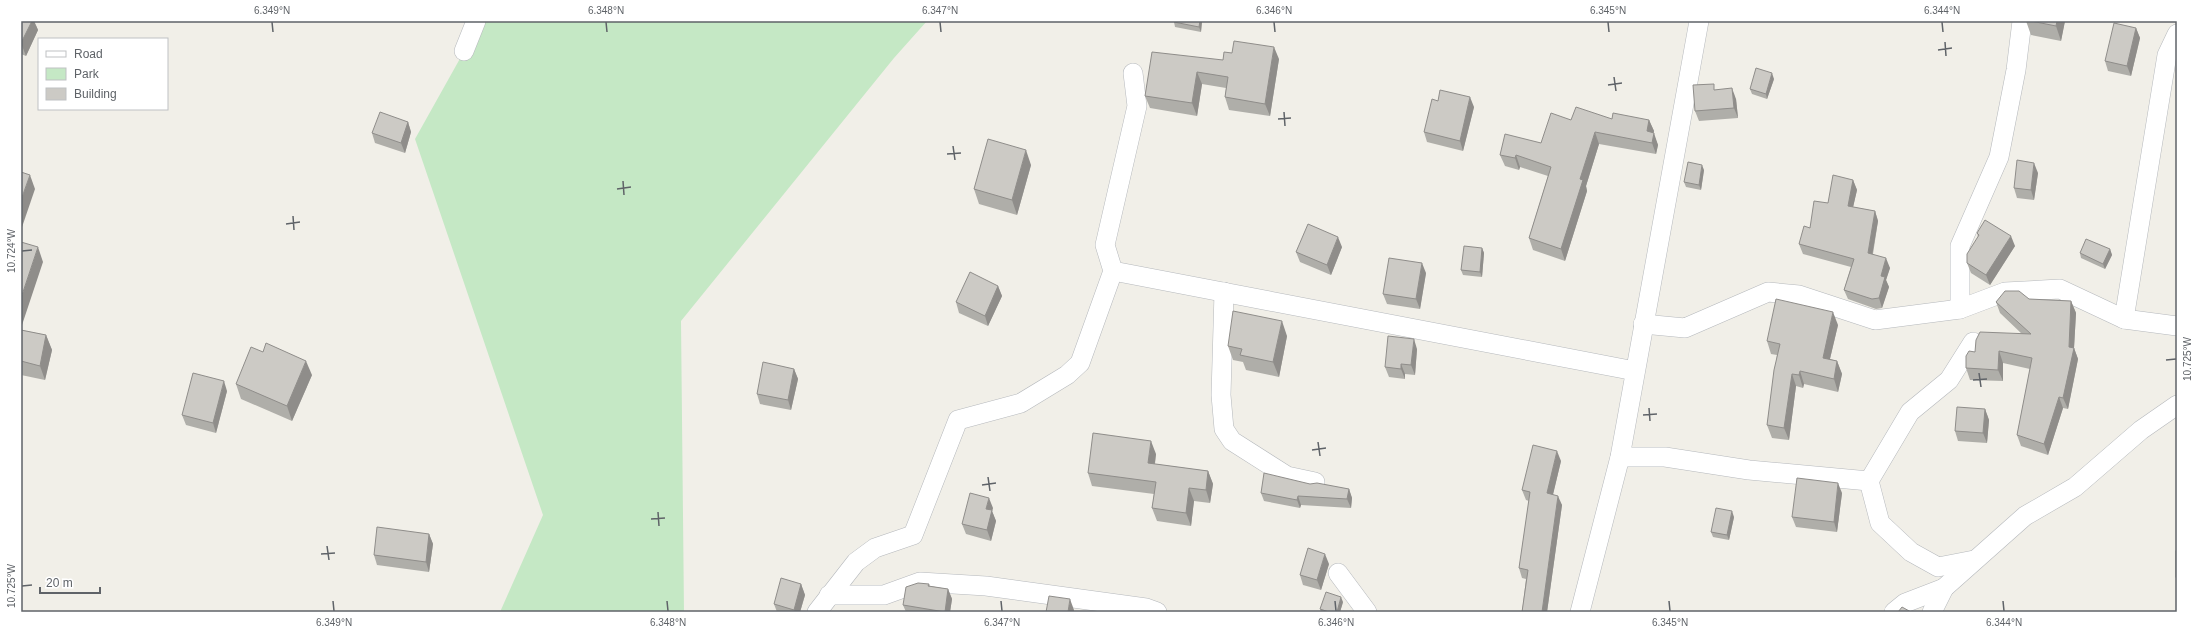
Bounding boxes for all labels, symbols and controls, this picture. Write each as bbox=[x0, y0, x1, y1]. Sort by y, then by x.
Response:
text: 6.349°N bbox=[254, 5, 290, 16]
text: 6.348°N bbox=[588, 5, 624, 16]
text: 6.347°N bbox=[922, 5, 958, 16]
text: 6.346°N bbox=[1256, 5, 1292, 16]
text: 6.345°N bbox=[1590, 5, 1626, 16]
text: 6.344°N bbox=[1924, 5, 1960, 16]
legend bbox=[38, 38, 168, 110]
text: Road bbox=[74, 47, 103, 61]
text: Park bbox=[74, 67, 100, 81]
text: Building bbox=[74, 87, 117, 101]
text: 10.724°W bbox=[6, 228, 17, 273]
text: 10.725°W bbox=[2182, 336, 2193, 381]
text: 10.725°W bbox=[6, 563, 17, 608]
scale bar bbox=[40, 569, 100, 595]
text: 20 m bbox=[46, 576, 73, 590]
text: 6.349°N bbox=[316, 617, 352, 628]
text: 6.348°N bbox=[650, 617, 686, 628]
text: 6.347°N bbox=[984, 617, 1020, 628]
text: 6.346°N bbox=[1318, 617, 1354, 628]
text: 6.345°N bbox=[1652, 617, 1688, 628]
text: 6.344°N bbox=[1986, 617, 2022, 628]

